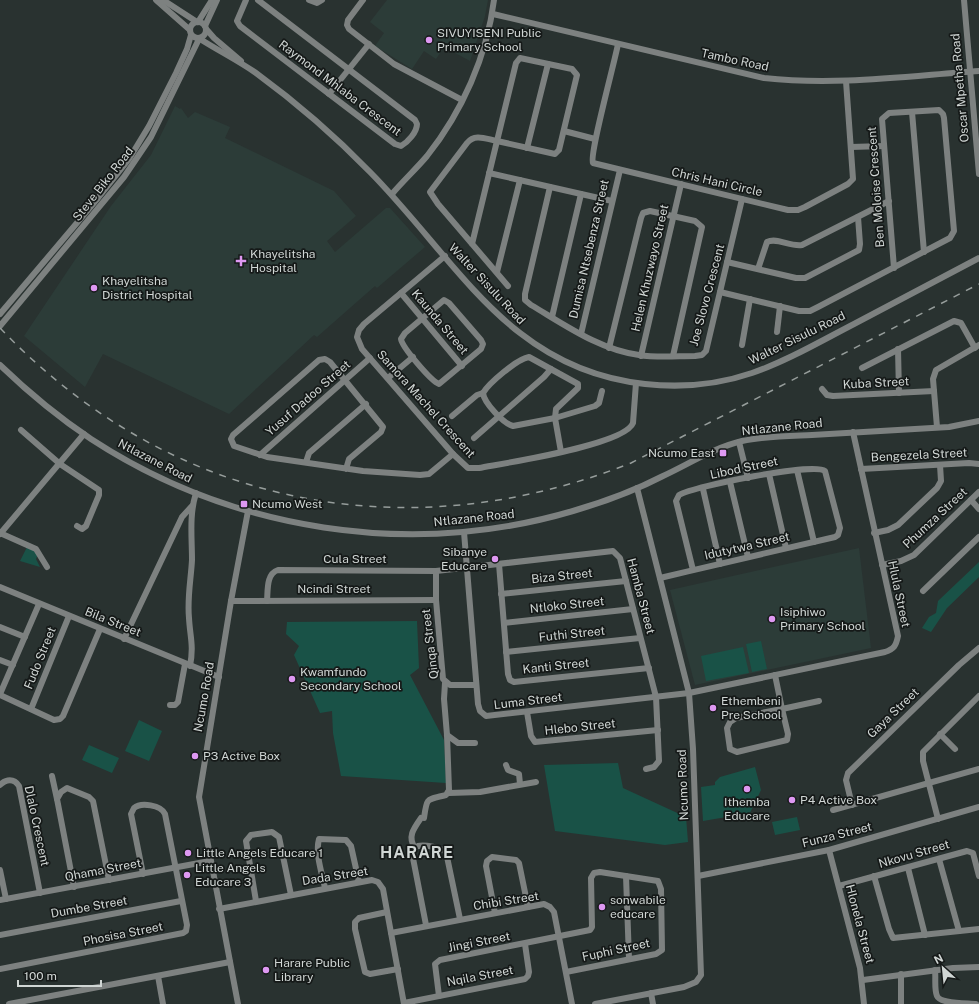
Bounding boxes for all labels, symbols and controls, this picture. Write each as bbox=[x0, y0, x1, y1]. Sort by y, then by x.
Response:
place label: SIVUYISENI Public Primary School bbox=[437, 26, 541, 54]
street label: Oscar Mpetha Road bbox=[948, 33, 972, 143]
marker: SIVUYISENI Public Primary School bbox=[424, 35, 434, 45]
street label: Raymond Mhlaba Crescent bbox=[276, 37, 404, 139]
street label: Tambo Road bbox=[700, 46, 770, 74]
street label: Ben Moloise Crescent bbox=[865, 126, 887, 248]
street label: Steve Biko Road bbox=[70, 144, 136, 224]
street label: Chris Hani Circle bbox=[670, 165, 764, 199]
street label: Dumisa Ntsebenza Street bbox=[566, 178, 612, 320]
street label: Helen Khuzwayo Street bbox=[629, 203, 672, 333]
street label: Walter Sisulu Road bbox=[446, 241, 528, 327]
street label: Joe Slovo Crescent bbox=[687, 242, 727, 348]
place label: Khayelitsha Hospital bbox=[250, 247, 315, 275]
marker: Khayelitsha Hospital bbox=[235, 255, 247, 267]
place label: Khayelitsha District Hospital bbox=[102, 274, 193, 302]
marker: Khayelitsha District Hospital bbox=[89, 283, 99, 293]
street label: Kaunda Street bbox=[409, 287, 471, 358]
street label: Walter Sisulu Road bbox=[747, 309, 847, 367]
street label: Samora Machel Crescent bbox=[374, 347, 478, 461]
street label: Yusuf Dadoo Street bbox=[263, 357, 354, 439]
street label: Kuba Street bbox=[842, 374, 910, 392]
street label: Ntlazane Road bbox=[741, 416, 823, 438]
street label: Ntlazane Road bbox=[116, 436, 194, 486]
street label: Bengezela Street bbox=[870, 445, 968, 465]
place label: Ncumo East bbox=[648, 446, 715, 460]
marker: Ncumo East bbox=[718, 448, 728, 458]
street label: Libod Street bbox=[709, 454, 780, 482]
street label: Phumza Street bbox=[900, 485, 970, 551]
place label: Ncumo West bbox=[252, 497, 323, 511]
marker: Ncumo West bbox=[239, 499, 249, 509]
street label: Ntlazane Road bbox=[433, 507, 515, 529]
street label: Idutytwa Street bbox=[703, 529, 791, 563]
place label: Sibanye Educare bbox=[441, 545, 487, 573]
street label: Cula Street bbox=[323, 552, 387, 566]
marker: Sibanye Educare bbox=[490, 554, 500, 564]
street label: Hamba Street bbox=[624, 557, 658, 636]
street label: Hlula Street bbox=[885, 559, 913, 629]
street label: Biza Street bbox=[531, 566, 594, 586]
street label: Ncindi Street bbox=[297, 582, 371, 596]
street label: Ntloko Street bbox=[529, 594, 605, 616]
street label: Bila Street bbox=[83, 604, 143, 640]
place label: Isiphiwo Primary School bbox=[780, 605, 865, 633]
street label: Qinqa Street bbox=[419, 608, 441, 680]
marker: Isiphiwo Primary School bbox=[767, 614, 777, 624]
street label: Futhi Street bbox=[538, 624, 606, 644]
street label: Fudo Street bbox=[21, 625, 59, 691]
street label: Kanti Street bbox=[522, 656, 590, 676]
street label: Ncumo Road bbox=[191, 661, 217, 733]
place label: Kwamfundo Secondary School bbox=[300, 665, 402, 693]
marker: Kwamfundo Secondary School bbox=[287, 674, 297, 684]
street label: Gaya Street bbox=[864, 685, 922, 741]
street label: Luma Street bbox=[493, 690, 563, 712]
place label: Ethembeni Pre School bbox=[721, 694, 782, 722]
marker: Ethembeni Pre School bbox=[708, 703, 718, 713]
street label: Hlebo Street bbox=[544, 716, 616, 738]
place label: P3 Active Box bbox=[203, 749, 280, 763]
street label: Ncumo Road bbox=[675, 749, 691, 821]
marker: P3 Active Box bbox=[190, 751, 200, 761]
marker: Ithemba Educare bbox=[742, 784, 752, 794]
street label: Dlalo Crescent bbox=[22, 785, 52, 868]
place label: P4 Active Box bbox=[800, 793, 877, 807]
place label: Ithemba Educare bbox=[724, 795, 770, 823]
marker: P4 Active Box bbox=[787, 795, 797, 805]
street label: Funza Street bbox=[801, 819, 874, 850]
street label: Nkovu Street bbox=[877, 837, 951, 871]
district label: HARARE bbox=[380, 843, 454, 862]
place label: Little Angels Educare 1 bbox=[196, 846, 323, 860]
marker: Little Angels Educare 1 bbox=[183, 848, 193, 858]
street label: Qhama Street bbox=[64, 856, 143, 884]
place label: Little Angels Educare 3 bbox=[195, 861, 266, 889]
street label: Dada Street bbox=[301, 864, 369, 888]
marker: Little Angels Educare 3 bbox=[182, 870, 192, 880]
street label: Hlonela Street bbox=[843, 883, 877, 965]
street label: Chibi Street bbox=[472, 889, 540, 913]
street label: Dumbe Street bbox=[50, 893, 129, 921]
place label: sonwabile educare bbox=[610, 893, 666, 921]
marker: sonwabile educare bbox=[597, 902, 607, 912]
street label: Phosisa Street bbox=[82, 919, 164, 949]
street label: Jingi Street bbox=[447, 929, 512, 955]
street label: Fuphi Street bbox=[581, 936, 652, 964]
north arrow bbox=[923, 948, 963, 988]
text: N bbox=[932, 952, 945, 966]
place label: Harare Public Library bbox=[274, 956, 350, 984]
scale bar bbox=[18, 962, 101, 988]
street label: Nqila Street bbox=[446, 963, 515, 989]
marker: Harare Public Library bbox=[261, 965, 271, 975]
text: 100 m bbox=[24, 969, 57, 983]

